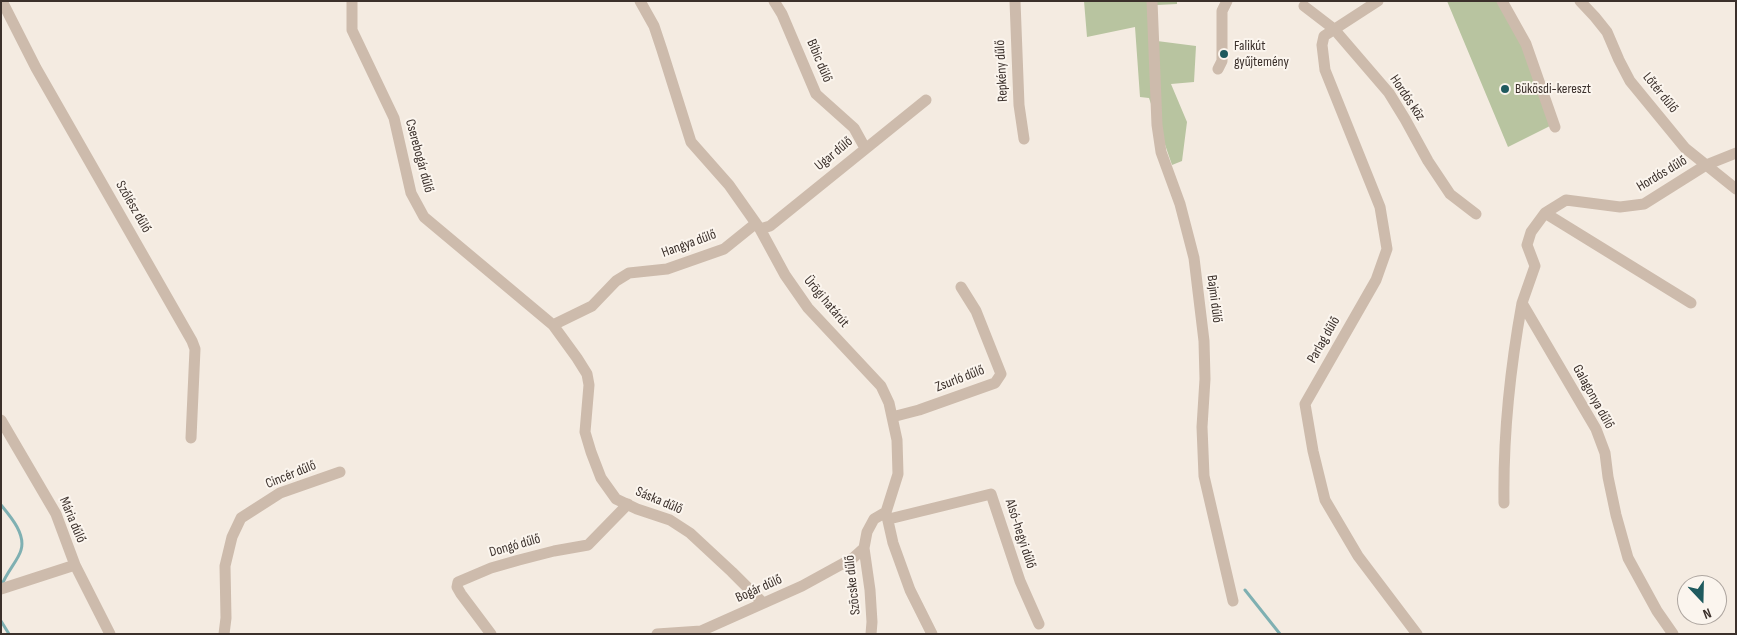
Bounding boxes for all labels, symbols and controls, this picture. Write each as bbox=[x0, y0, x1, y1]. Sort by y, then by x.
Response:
street label: Bíbic dűlő bbox=[802, 37, 836, 85]
place label: Falikút gyűjtemény bbox=[1234, 38, 1289, 70]
street label: Repkény dűlő bbox=[992, 40, 1012, 102]
marker: Falikút gyűjtemény bbox=[1218, 48, 1230, 60]
street label: Lőtér dűlő bbox=[1639, 69, 1681, 117]
street label: Hordós köz bbox=[1386, 72, 1428, 124]
place label: Bükösdi-kereszt bbox=[1515, 81, 1591, 97]
marker: Bükösdi-kereszt bbox=[1499, 83, 1511, 95]
street label: Cserebogár dűlő bbox=[401, 117, 437, 195]
street label: Ugar dűlő bbox=[812, 133, 856, 175]
street label: Hordós dűlő bbox=[1634, 152, 1690, 196]
street label: Szőlész dűlő bbox=[111, 178, 155, 236]
street label: Hangya dűlő bbox=[659, 226, 719, 262]
street label: Ürögi határút bbox=[800, 273, 852, 331]
street label: Bajmi dűlő bbox=[1203, 274, 1225, 324]
street label: Parlag dűlő bbox=[1304, 314, 1344, 366]
street label: Zsurló dűlő bbox=[933, 362, 987, 396]
street label: Galagonya dűlő bbox=[1569, 362, 1617, 432]
street label: Cincér dűlő bbox=[263, 457, 319, 493]
street label: Sáska dűlő bbox=[633, 484, 685, 518]
street label: Mária dűlő bbox=[55, 495, 89, 545]
street label: Alsó-hegyi dűlő bbox=[1001, 497, 1039, 571]
street label: Dongó dűlő bbox=[488, 531, 542, 561]
street label: Szöcske dűlő bbox=[841, 554, 865, 616]
street label: Bogár dűlő bbox=[733, 571, 785, 607]
north arrow bbox=[1677, 575, 1727, 625]
text: N bbox=[1701, 604, 1714, 623]

